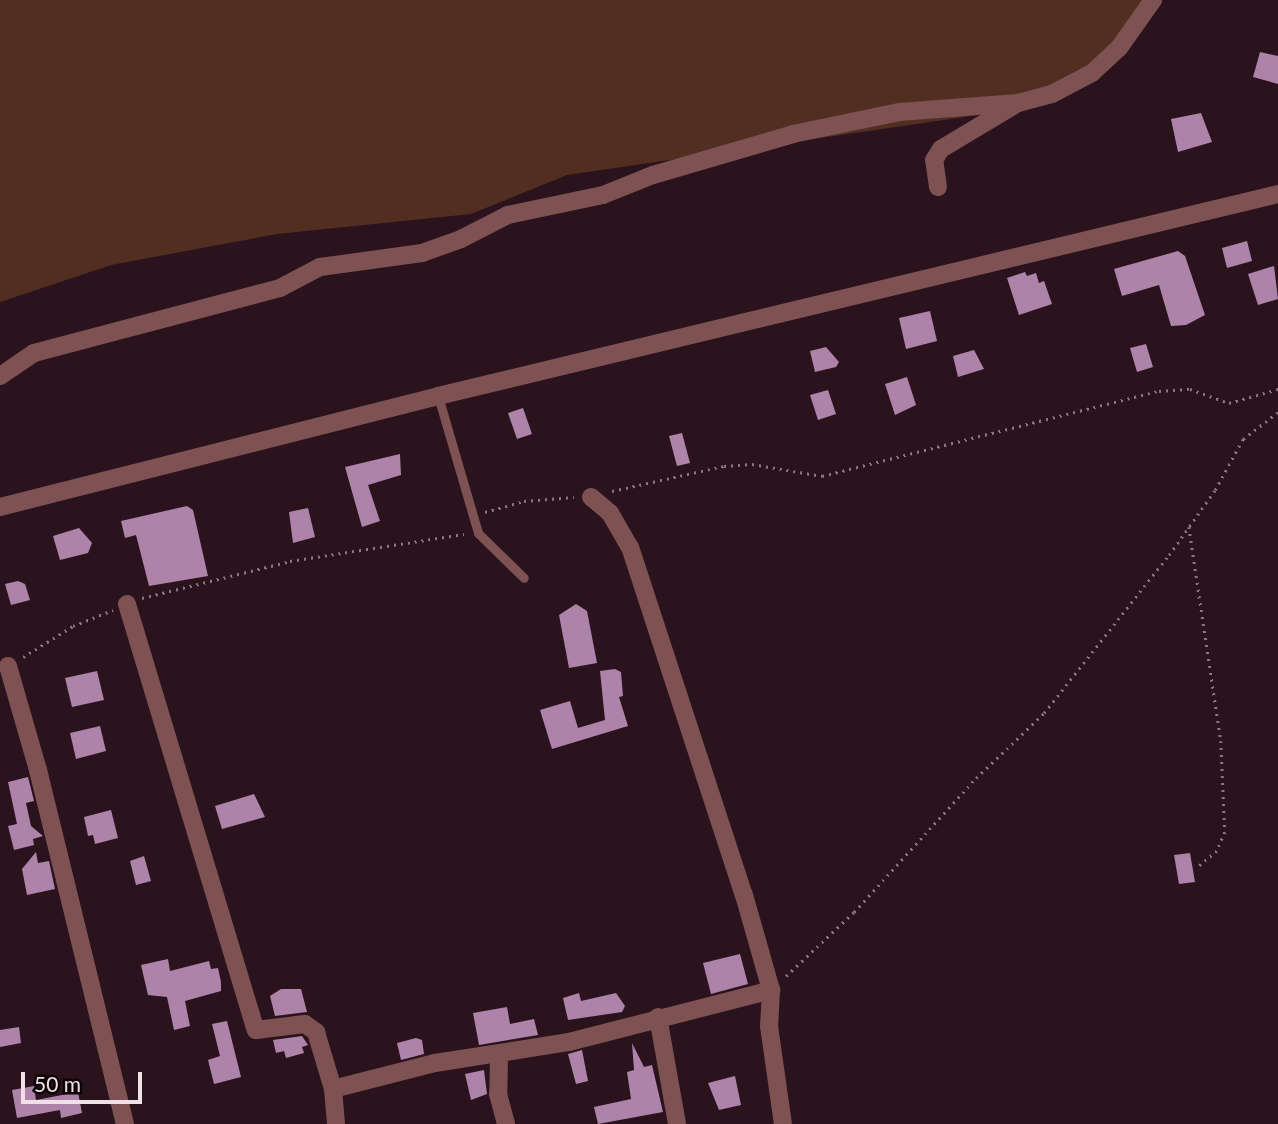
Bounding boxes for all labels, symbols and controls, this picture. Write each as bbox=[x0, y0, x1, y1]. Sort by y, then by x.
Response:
scale bar bbox=[24, 1058, 145, 1102]
text: 50 m bbox=[34, 1071, 81, 1096]

